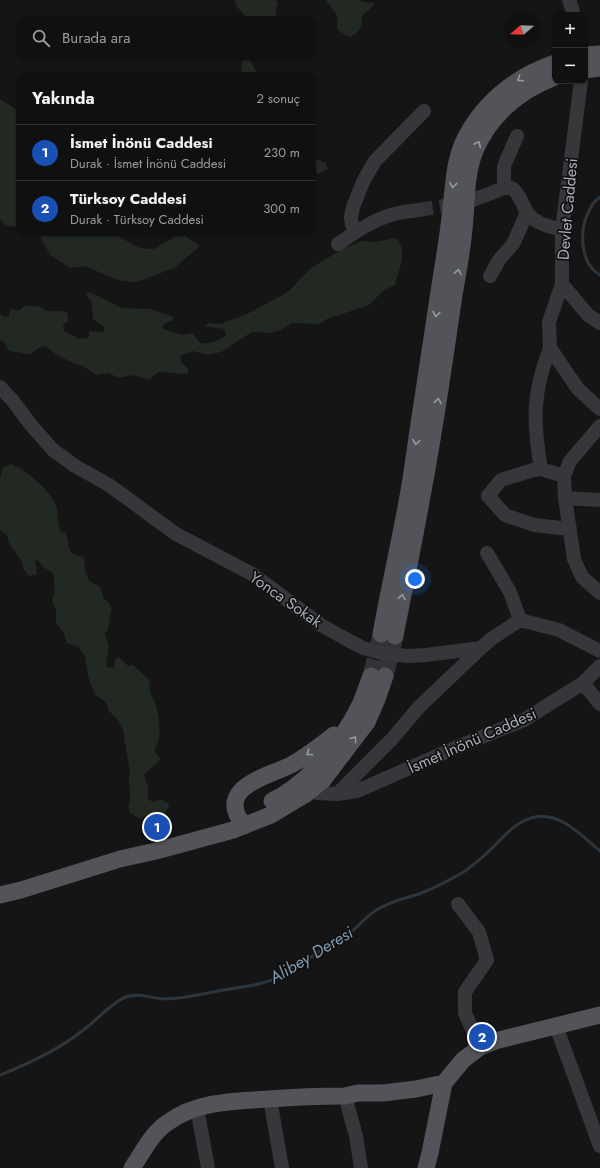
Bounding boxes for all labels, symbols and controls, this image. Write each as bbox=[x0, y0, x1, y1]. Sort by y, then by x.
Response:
north arrow bbox=[504, 12, 540, 48]
map controls bbox=[552, 12, 588, 84]
button: + bbox=[552, 12, 588, 48]
search box bbox=[16, 16, 316, 60]
icon: search bbox=[30, 27, 52, 49]
text: Burada ara bbox=[62, 27, 130, 49]
button: − bbox=[552, 48, 588, 84]
one-way arrow bbox=[517, 74, 524, 82]
text: Yakında bbox=[32, 86, 95, 110]
text: 2 sonuç bbox=[257, 89, 300, 108]
text: İsmet İnönü Caddesi bbox=[70, 132, 213, 154]
one-way arrow bbox=[473, 141, 481, 149]
text: 1 bbox=[42, 143, 48, 162]
text: 230 m bbox=[264, 143, 300, 162]
text: Durak · İsmet İnönü Caddesi bbox=[70, 154, 226, 173]
street label: Devlet Caddesi bbox=[552, 157, 583, 261]
one-way arrow bbox=[449, 182, 458, 188]
text: Türksoy Caddesi bbox=[70, 188, 186, 210]
text: 2 bbox=[41, 199, 49, 218]
text: 300 m bbox=[263, 199, 300, 218]
text: Durak · Türksoy Caddesi bbox=[70, 210, 204, 229]
one-way arrow bbox=[453, 269, 462, 275]
one-way arrow bbox=[432, 311, 441, 317]
one-way arrow bbox=[433, 398, 442, 404]
one-way arrow bbox=[412, 439, 421, 445]
street label: Yonca Sokak bbox=[245, 566, 327, 633]
your location bbox=[405, 569, 425, 589]
one-way arrow bbox=[398, 594, 406, 601]
street label: İsmet İnönü Caddesi bbox=[404, 702, 540, 779]
one-way arrow bbox=[349, 736, 356, 743]
one-way arrow bbox=[306, 748, 313, 756]
pin: 1 bbox=[144, 812, 170, 842]
water label: Alibey Deresi bbox=[264, 920, 358, 990]
pin: 2 bbox=[469, 1022, 495, 1052]

